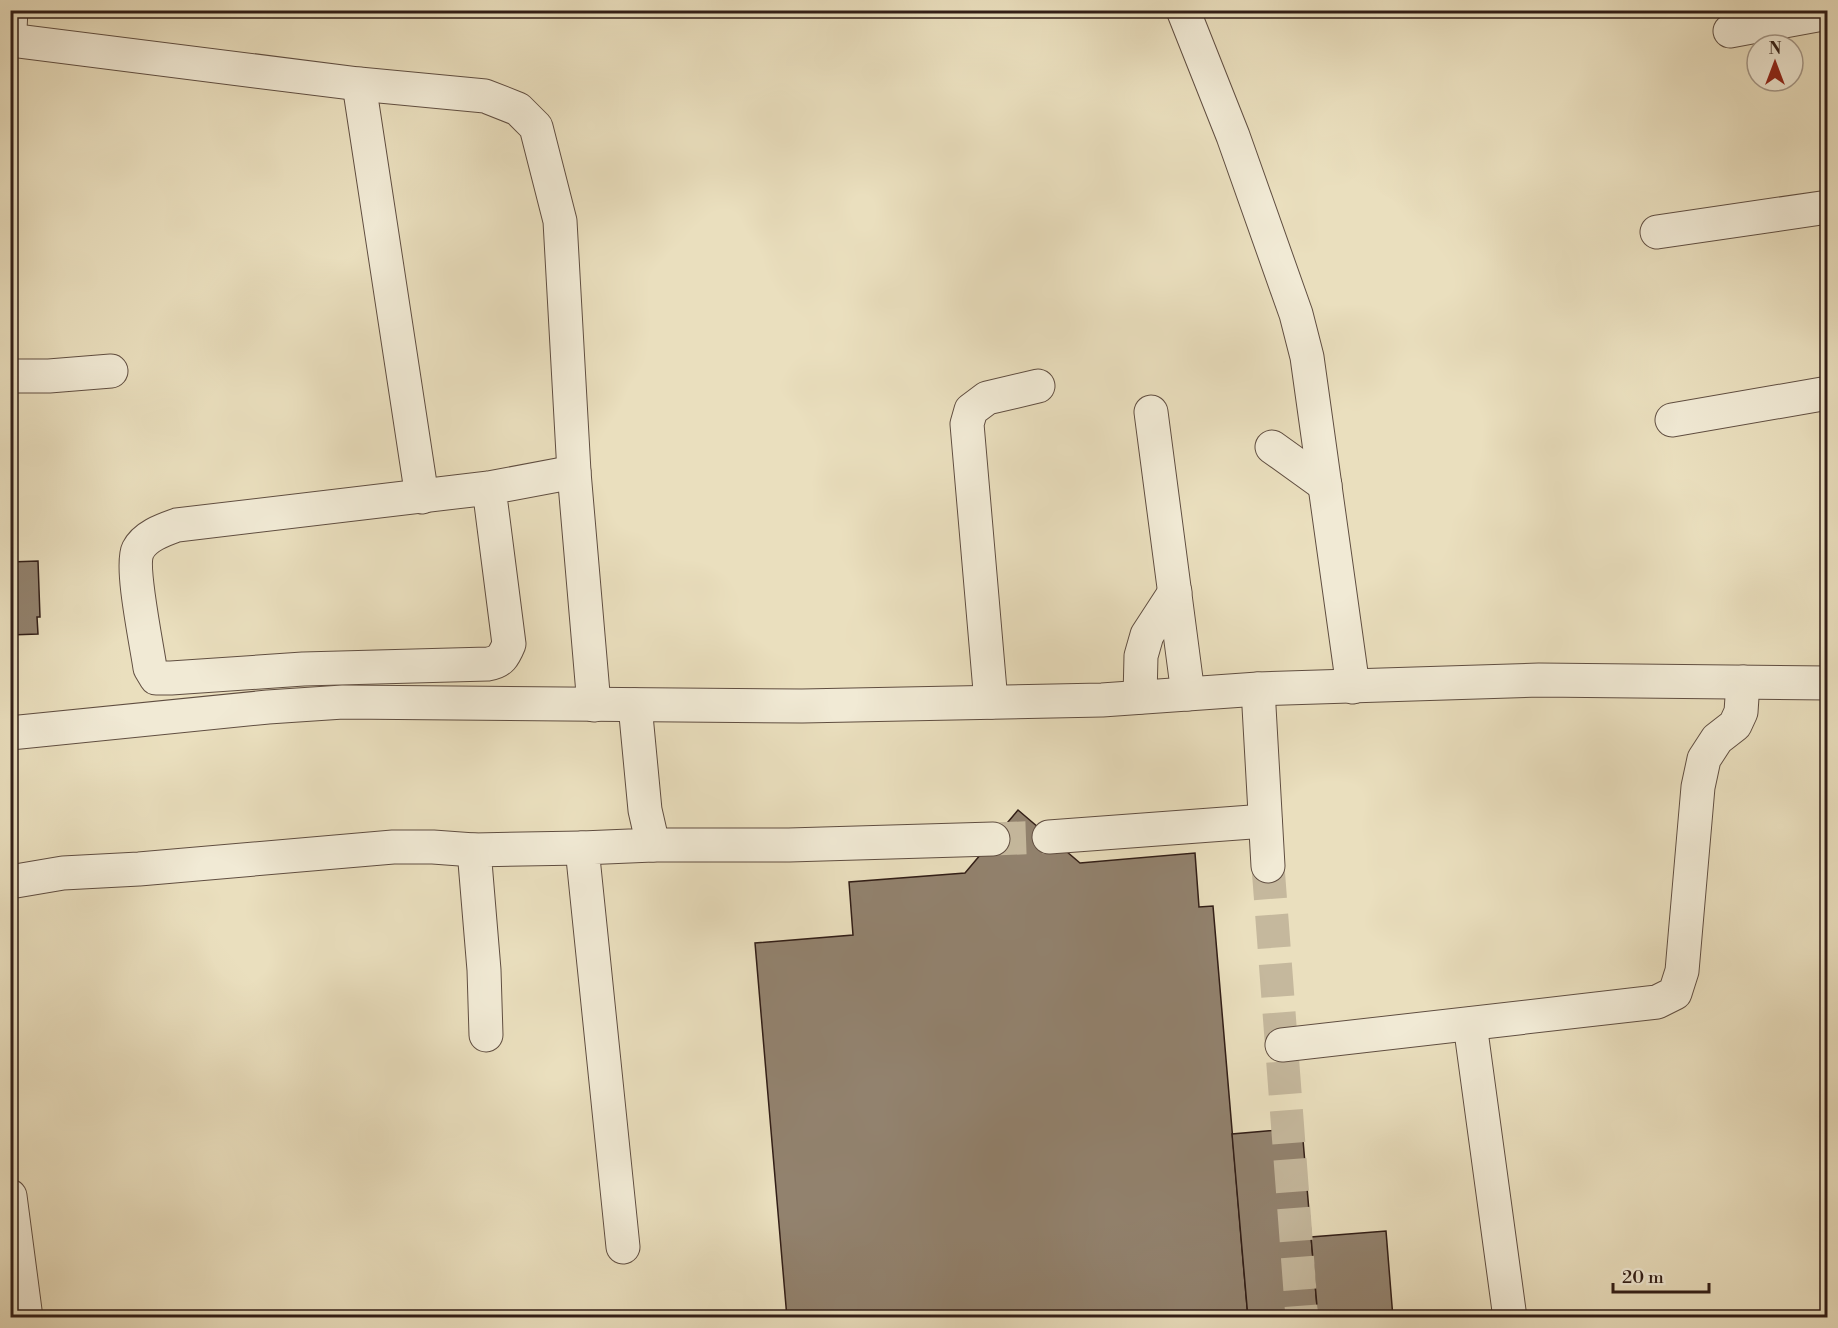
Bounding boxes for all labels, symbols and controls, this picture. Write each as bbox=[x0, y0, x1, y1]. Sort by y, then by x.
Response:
north arrow bbox=[1745, 33, 1805, 93]
text: N bbox=[1769, 39, 1782, 59]
scale bar bbox=[1613, 1256, 1709, 1294]
text: 20 m bbox=[1622, 1266, 1664, 1289]

